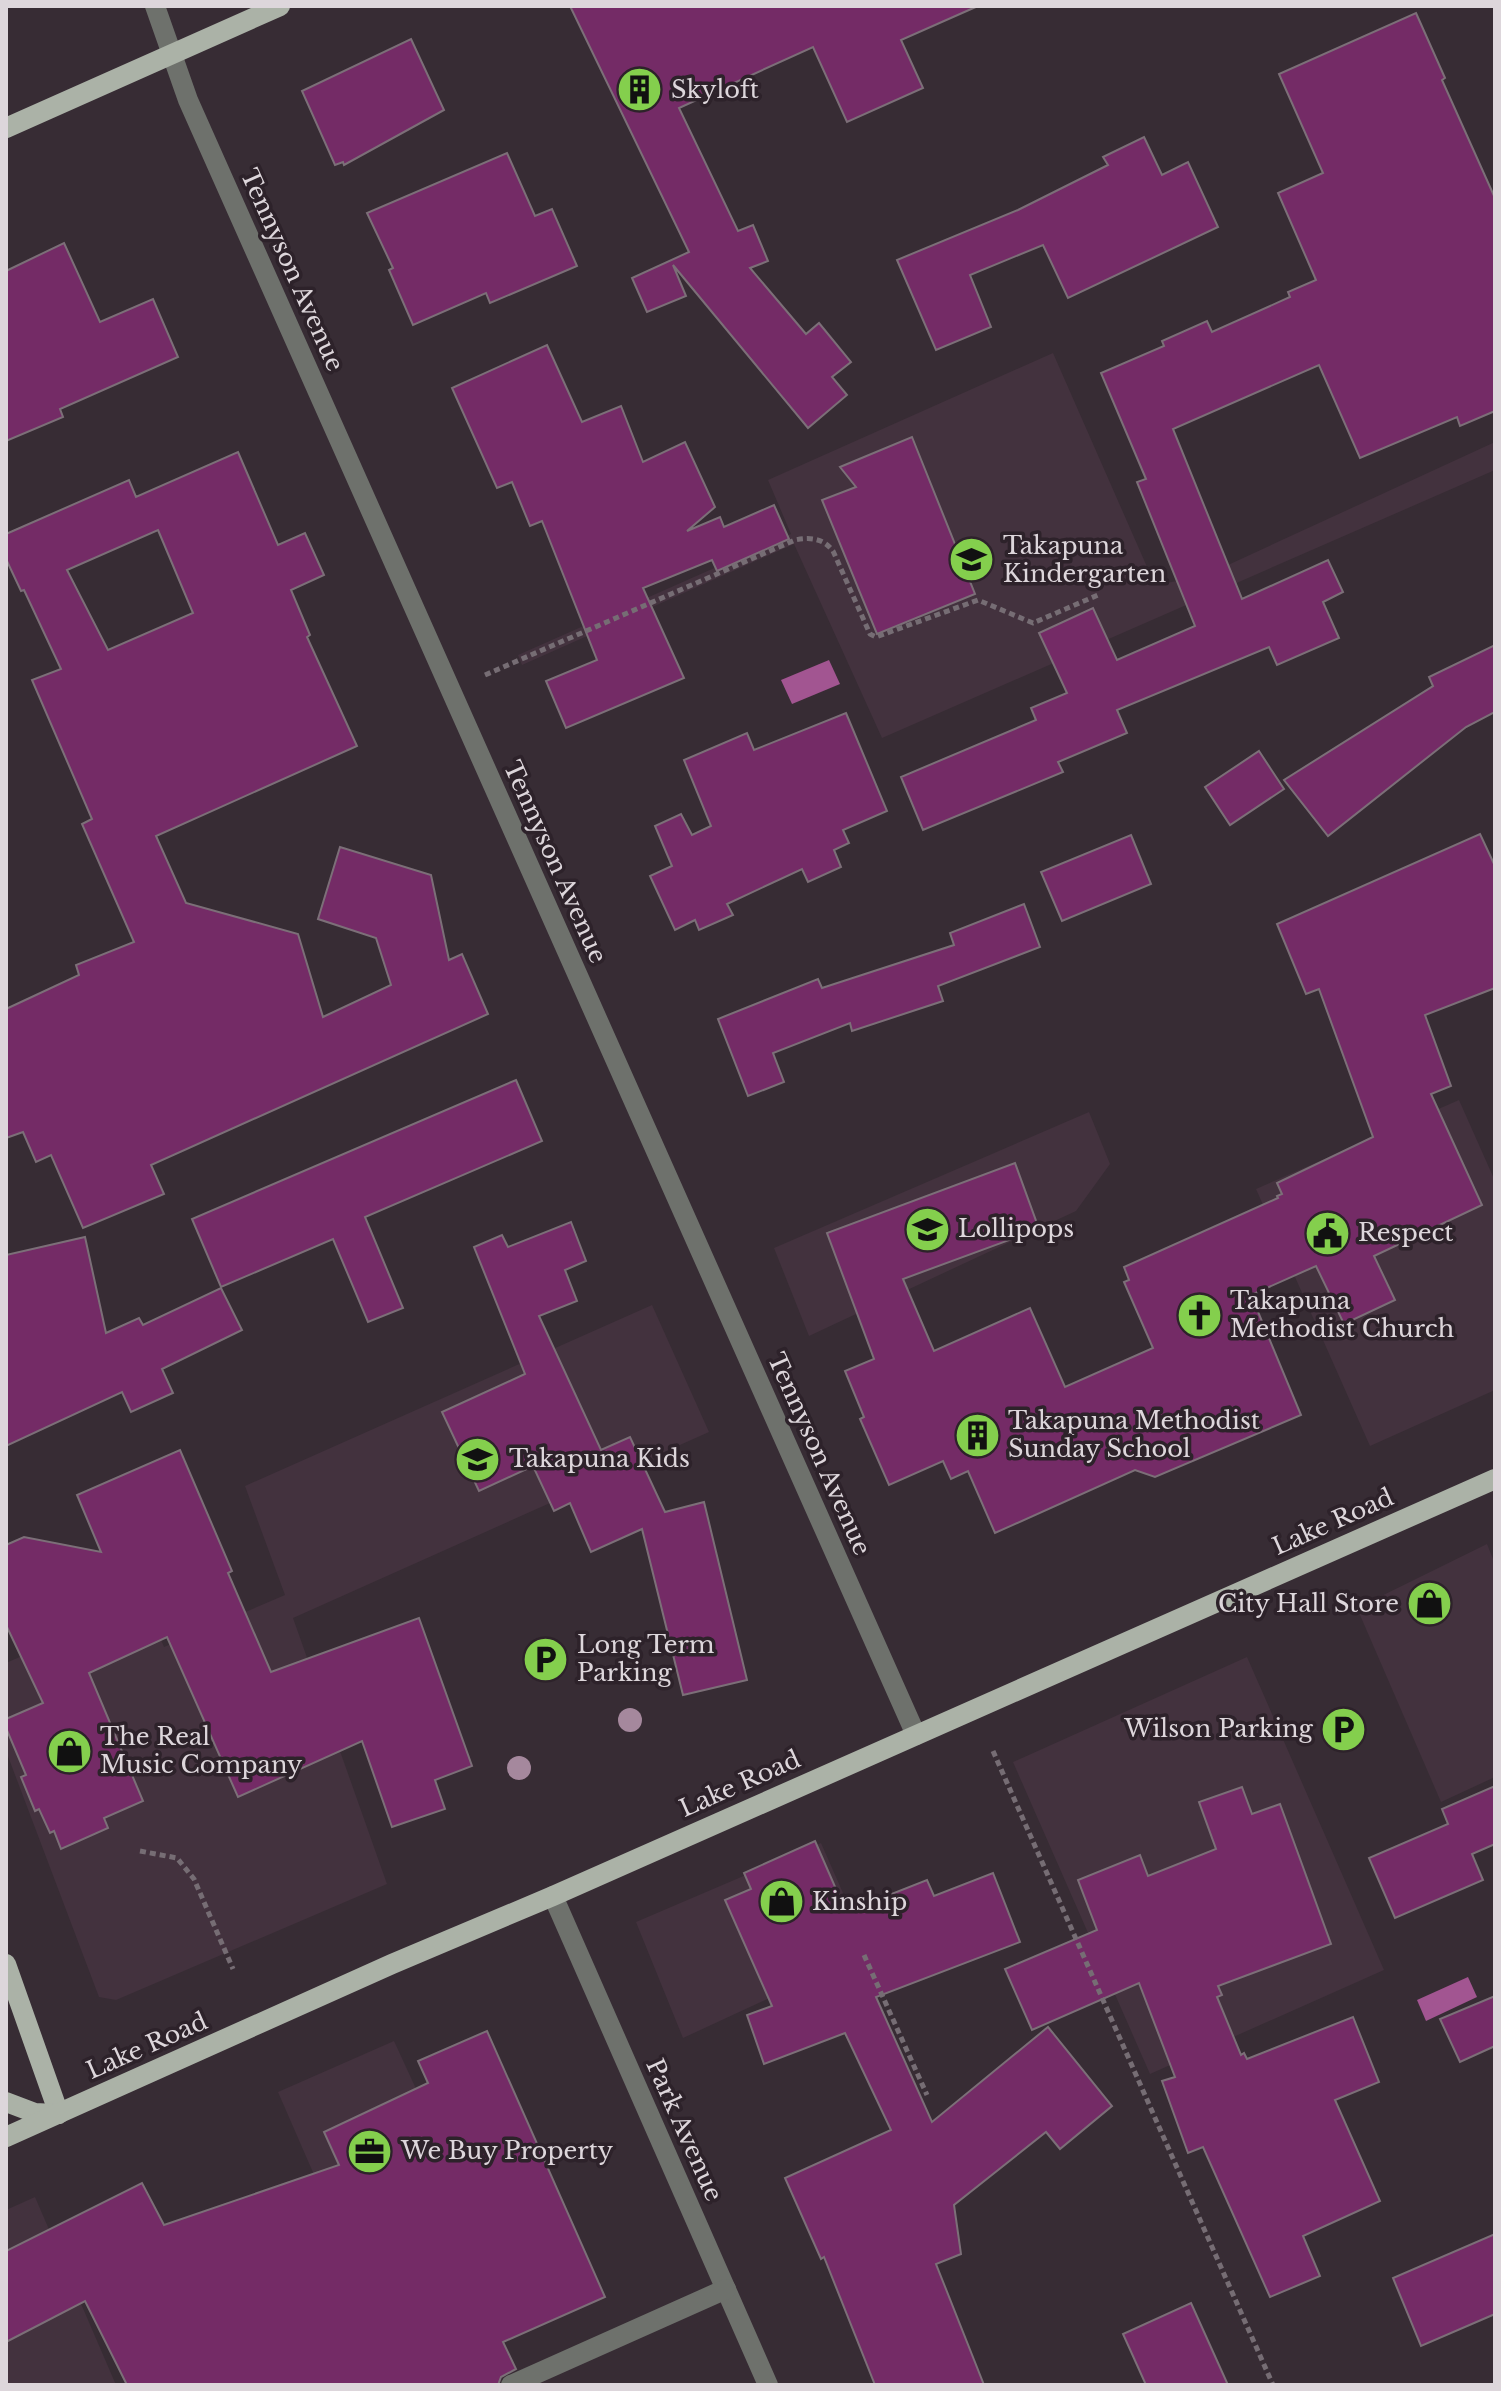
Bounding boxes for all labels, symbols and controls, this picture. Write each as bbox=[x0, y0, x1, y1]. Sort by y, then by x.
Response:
building icon: Skyloft bbox=[616, 66, 664, 114]
place label: Skyloft bbox=[671, 75, 759, 104]
street label: Tennyson Avenue bbox=[235, 164, 350, 375]
place label: Takapuna Kindergarten bbox=[1003, 531, 1166, 588]
school or university icon: Takapuna Kindergarten bbox=[948, 536, 996, 584]
street label: Tennyson Avenue bbox=[498, 756, 613, 967]
school or university icon: Lollipops bbox=[903, 1205, 951, 1253]
public building icon: Respect bbox=[1303, 1209, 1351, 1257]
place label: Lollipops bbox=[958, 1214, 1074, 1243]
place label: Respect bbox=[1358, 1218, 1453, 1247]
place label: Takapuna Methodist Church bbox=[1230, 1286, 1454, 1343]
church icon: Takapuna Methodist Church bbox=[1175, 1291, 1223, 1339]
street label: Tennyson Avenue bbox=[762, 1348, 877, 1559]
place label: Takapuna Methodist Sunday School bbox=[1008, 1406, 1260, 1463]
building icon: Takapuna Methodist Sunday School bbox=[953, 1411, 1001, 1459]
school or university icon: Takapuna Kids bbox=[454, 1435, 502, 1483]
place label: Takapuna Kids bbox=[509, 1444, 690, 1473]
street label: Lake Road bbox=[1268, 1482, 1398, 1561]
shop icon: City Hall Store bbox=[1406, 1580, 1454, 1628]
place label: City Hall Store bbox=[1218, 1589, 1399, 1618]
place label: Long Term Parking bbox=[577, 1630, 715, 1687]
parking icon: Long Term Parking bbox=[522, 1635, 570, 1683]
parking icon: Wilson Parking bbox=[1320, 1705, 1368, 1753]
place label: Wilson Parking bbox=[1123, 1714, 1314, 1743]
place label: The Real Music Company bbox=[100, 1722, 303, 1779]
shop icon: The Real Music Company bbox=[45, 1727, 93, 1775]
street label: Lake Road bbox=[675, 1744, 805, 1823]
shop icon: Kinship bbox=[757, 1878, 805, 1926]
place label: Kinship bbox=[812, 1887, 907, 1916]
street label: Lake Road bbox=[82, 2006, 212, 2085]
street label: Park Avenue bbox=[640, 2054, 729, 2205]
office icon: We Buy Property bbox=[346, 2127, 394, 2175]
place label: We Buy Property bbox=[400, 2136, 614, 2165]

